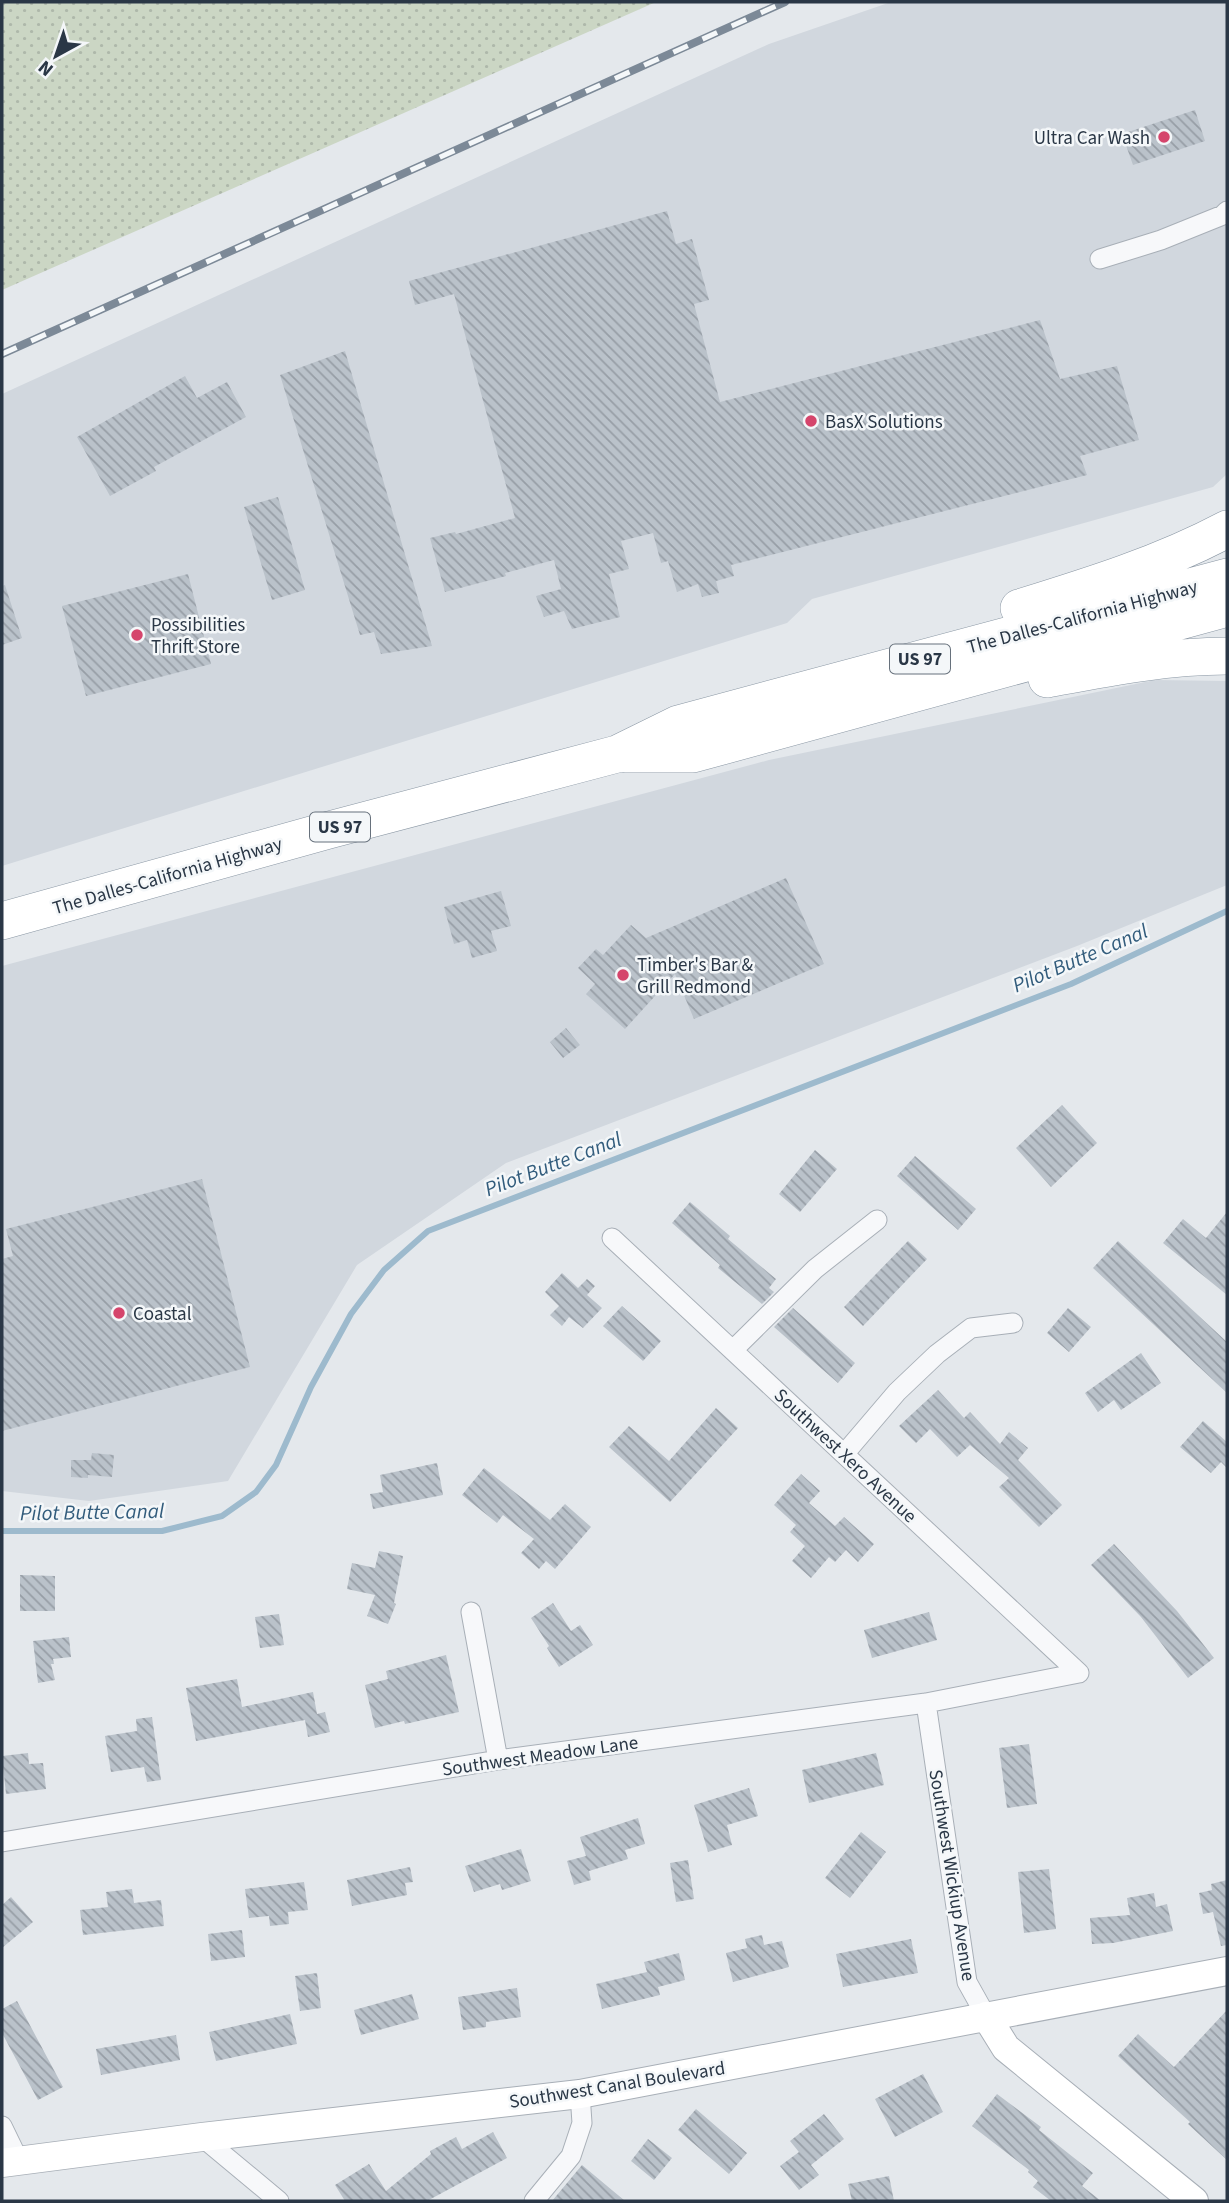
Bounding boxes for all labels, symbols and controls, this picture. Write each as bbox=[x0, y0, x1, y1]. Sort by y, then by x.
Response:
north arrow bbox=[21, 21, 91, 91]
text: N bbox=[33, 53, 60, 82]
place label: Ultra Car Wash bbox=[1034, 125, 1150, 152]
marker: Ultra Car Wash bbox=[1156, 129, 1172, 145]
place label: BasX Solutions bbox=[825, 409, 943, 436]
marker: BasX Solutions bbox=[803, 413, 819, 429]
street label: The Dalles-California Highway bbox=[964, 574, 1201, 661]
place label: Possibilities Thrift Store bbox=[151, 612, 245, 661]
marker: Possibilities Thrift Store bbox=[129, 627, 145, 643]
road number: US 97 bbox=[890, 644, 950, 674]
road number: US 97 bbox=[310, 812, 370, 842]
street label: The Dalles-California Highway bbox=[49, 831, 286, 922]
water label: Pilot Butte Canal bbox=[1008, 916, 1153, 1000]
place label: Timber's Bar & Grill Redmond bbox=[637, 952, 753, 1001]
marker: Timber's Bar & Grill Redmond bbox=[615, 967, 631, 983]
water label: Pilot Butte Canal bbox=[480, 1124, 627, 1204]
place label: Coastal bbox=[133, 1301, 192, 1328]
marker: Coastal bbox=[111, 1305, 127, 1321]
street label: Southwest Xero Avenue bbox=[768, 1383, 922, 1530]
water label: Pilot Butte Canal bbox=[20, 1496, 165, 1528]
street label: Southwest Meadow Lane bbox=[440, 1729, 640, 1784]
street label: Southwest Wickiup Avenue bbox=[921, 1767, 982, 1983]
street label: Southwest Canal Boulevard bbox=[507, 2055, 727, 2116]

